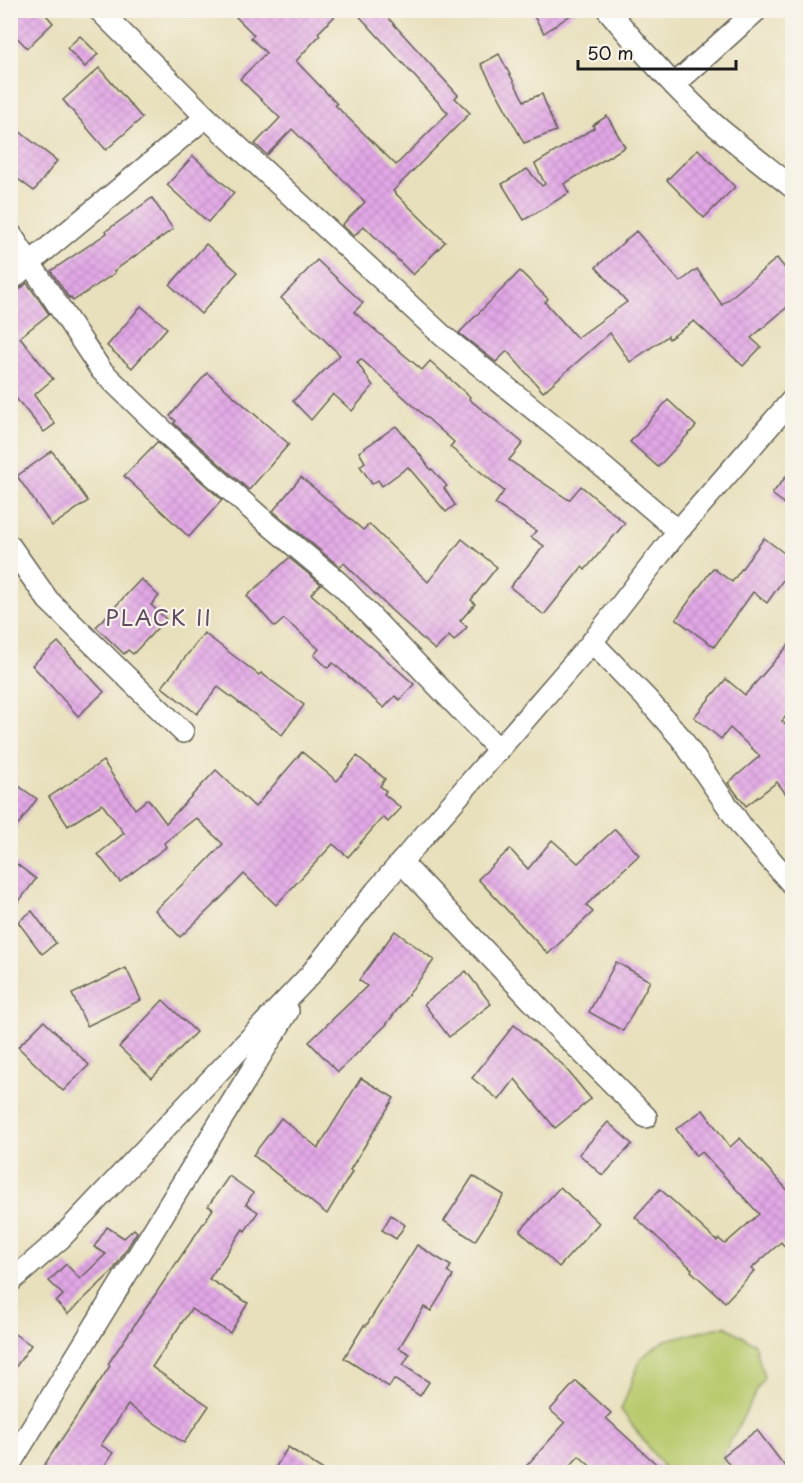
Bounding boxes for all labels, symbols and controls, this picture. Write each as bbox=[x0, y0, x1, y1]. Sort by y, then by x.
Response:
scale bar bbox=[578, 33, 736, 71]
text: 50 m bbox=[587, 39, 634, 66]
district label: PLACK II bbox=[105, 600, 213, 633]

